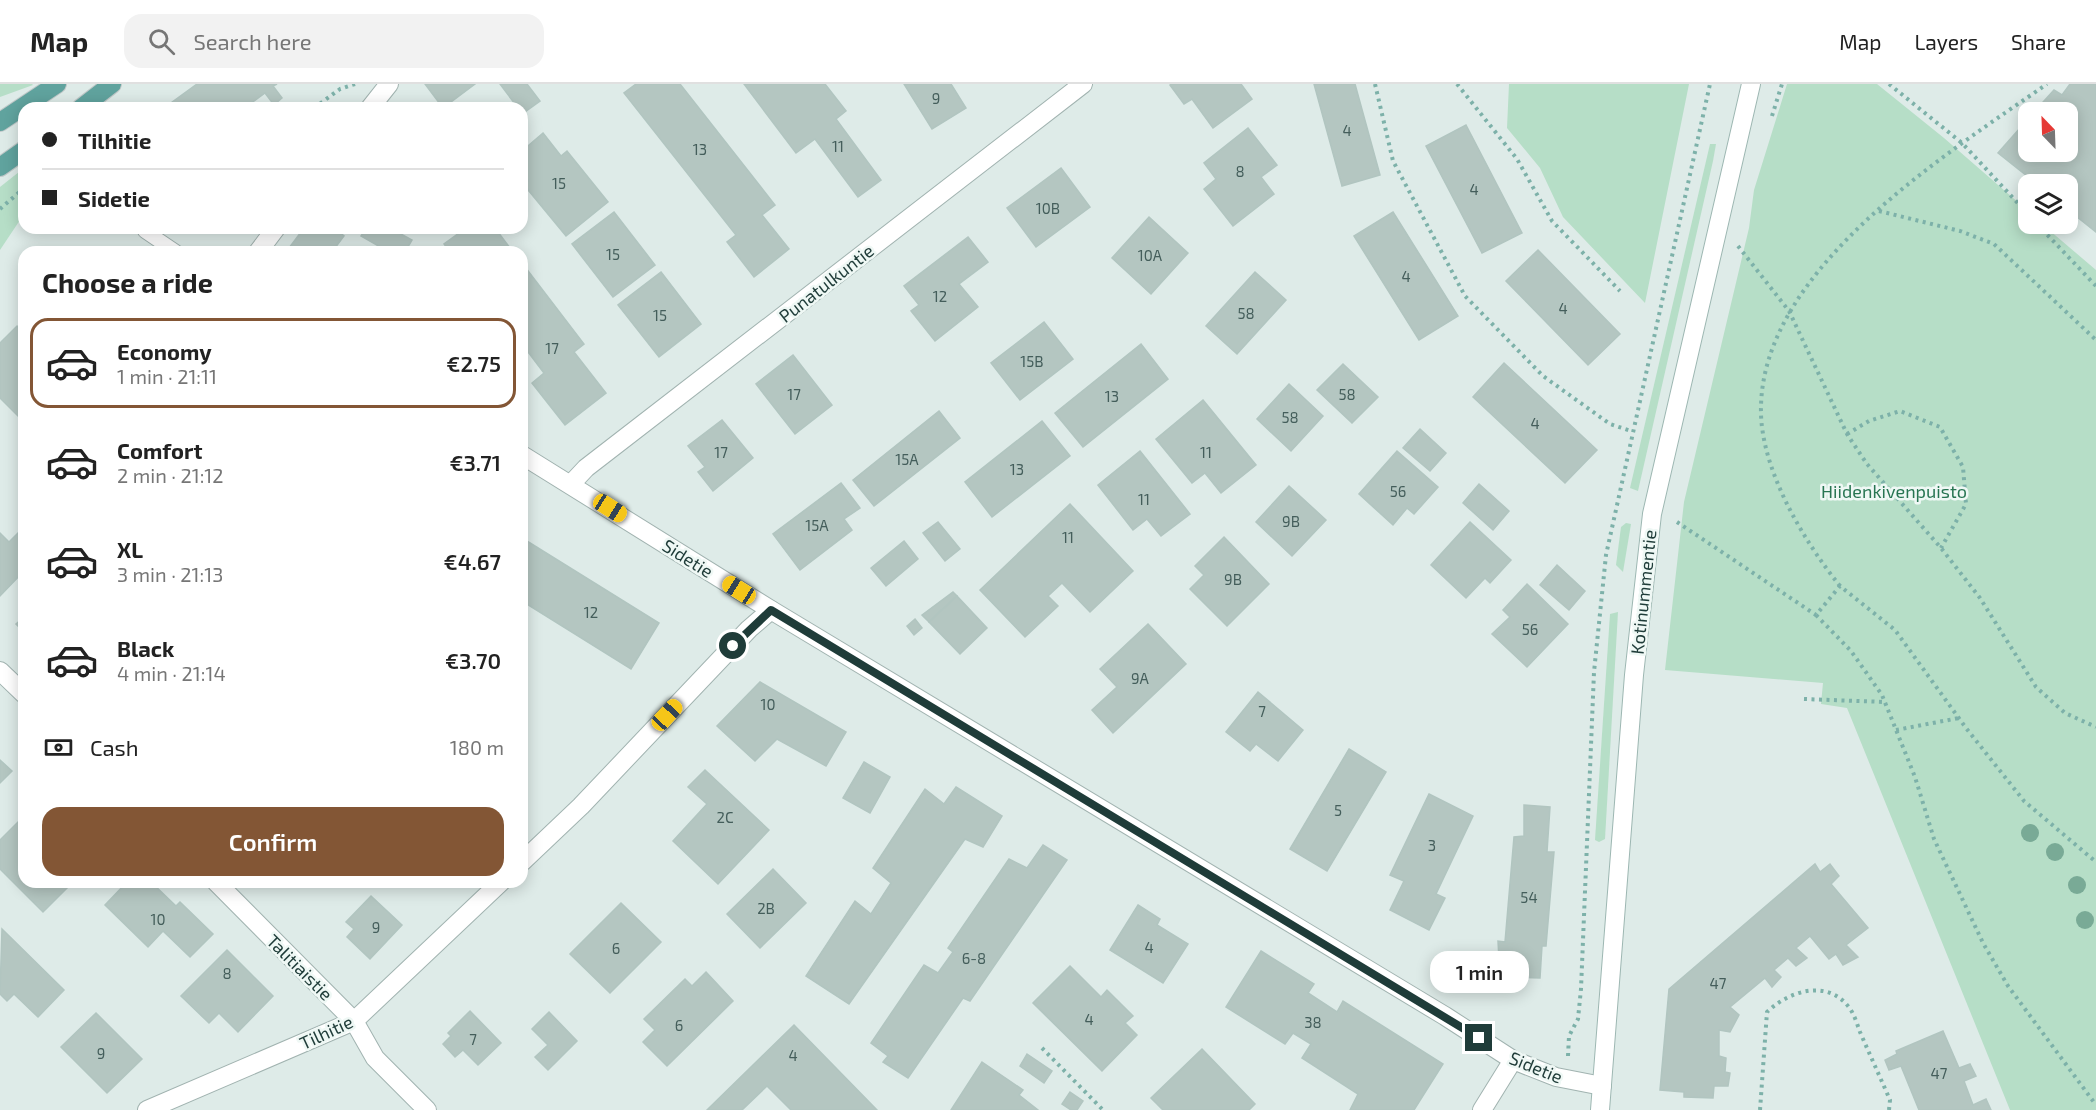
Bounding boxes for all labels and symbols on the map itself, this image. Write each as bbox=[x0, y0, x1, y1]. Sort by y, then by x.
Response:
house number: 9 bbox=[932, 89, 940, 107]
north arrow bbox=[2018, 102, 2078, 162]
house number: 4 bbox=[1342, 121, 1352, 139]
house number: 11 bbox=[832, 137, 844, 155]
house number: 13 bbox=[693, 140, 707, 158]
house number: 8 bbox=[1235, 162, 1245, 180]
house number: 15 bbox=[552, 174, 566, 192]
house number: 4 bbox=[1469, 180, 1479, 198]
house number: 10B bbox=[1036, 199, 1060, 217]
street label: Punatulkuntie bbox=[774, 239, 878, 327]
house number: 15 bbox=[606, 245, 620, 263]
house number: 10A bbox=[1138, 246, 1163, 264]
house number: 4 bbox=[1401, 267, 1411, 285]
house number: 12 bbox=[933, 287, 947, 305]
house number: 4 bbox=[1558, 299, 1568, 317]
house number: 58 bbox=[1237, 304, 1255, 322]
house number: 15 bbox=[653, 306, 667, 324]
house number: 17 bbox=[545, 339, 559, 357]
house number: 15B bbox=[1020, 352, 1044, 370]
house number: 17 bbox=[787, 385, 801, 403]
house number: 58 bbox=[1338, 385, 1356, 403]
house number: 13 bbox=[1105, 387, 1119, 405]
house number: 58 bbox=[1281, 408, 1299, 426]
house number: 4 bbox=[1530, 414, 1540, 432]
house number: 17 bbox=[714, 443, 728, 461]
house number: 11 bbox=[1200, 443, 1212, 461]
house number: 15A bbox=[895, 450, 919, 468]
house number: 13 bbox=[1010, 460, 1024, 478]
park label: Hiidenkivenpuisto bbox=[1821, 480, 1967, 502]
house number: 56 bbox=[1390, 482, 1406, 500]
house number: 11 bbox=[1138, 490, 1150, 508]
car bbox=[590, 491, 630, 525]
house number: 9B bbox=[1282, 512, 1300, 530]
house number: 15A bbox=[805, 516, 829, 534]
house number: 11 bbox=[1062, 528, 1074, 546]
street label: Kotinummentie bbox=[1626, 529, 1660, 655]
street label: Sidetie bbox=[659, 534, 717, 582]
house number: 9B bbox=[1224, 570, 1242, 588]
car bbox=[719, 573, 759, 607]
house number: 12 bbox=[584, 603, 598, 621]
house number: 56 bbox=[1522, 620, 1538, 638]
route start bbox=[719, 632, 746, 659]
house number: 9A bbox=[1131, 669, 1150, 687]
house number: 10 bbox=[760, 695, 776, 713]
car bbox=[648, 696, 686, 734]
house number: 7 bbox=[1258, 702, 1266, 720]
house number: 5 bbox=[1334, 801, 1342, 819]
house number: 2C bbox=[717, 808, 734, 826]
house number: 3 bbox=[1428, 836, 1436, 854]
house number: 54 bbox=[1520, 888, 1538, 906]
house number: 2B bbox=[757, 899, 775, 917]
house number: 10 bbox=[150, 910, 166, 928]
house number: 9 bbox=[372, 918, 380, 936]
street label: Talitiaistie bbox=[262, 929, 338, 1005]
house number: 4 bbox=[1144, 938, 1154, 956]
house number: 6 bbox=[612, 939, 620, 957]
house number: 6-8 bbox=[962, 949, 986, 967]
callout: 1 min bbox=[1430, 951, 1528, 993]
house number: 8 bbox=[222, 964, 232, 982]
house number: 47 bbox=[1710, 974, 1727, 992]
street label: Tilhitie bbox=[296, 1010, 356, 1054]
house number: 4 bbox=[1084, 1010, 1094, 1028]
house number: 38 bbox=[1304, 1013, 1322, 1031]
house number: 6 bbox=[675, 1016, 683, 1034]
route end bbox=[1465, 1024, 1492, 1051]
house number: 7 bbox=[469, 1030, 477, 1048]
house number: 9 bbox=[97, 1044, 105, 1062]
house number: 4 bbox=[788, 1046, 798, 1064]
street label: Sidetie bbox=[1506, 1046, 1566, 1088]
house number: 47 bbox=[1931, 1064, 1948, 1082]

